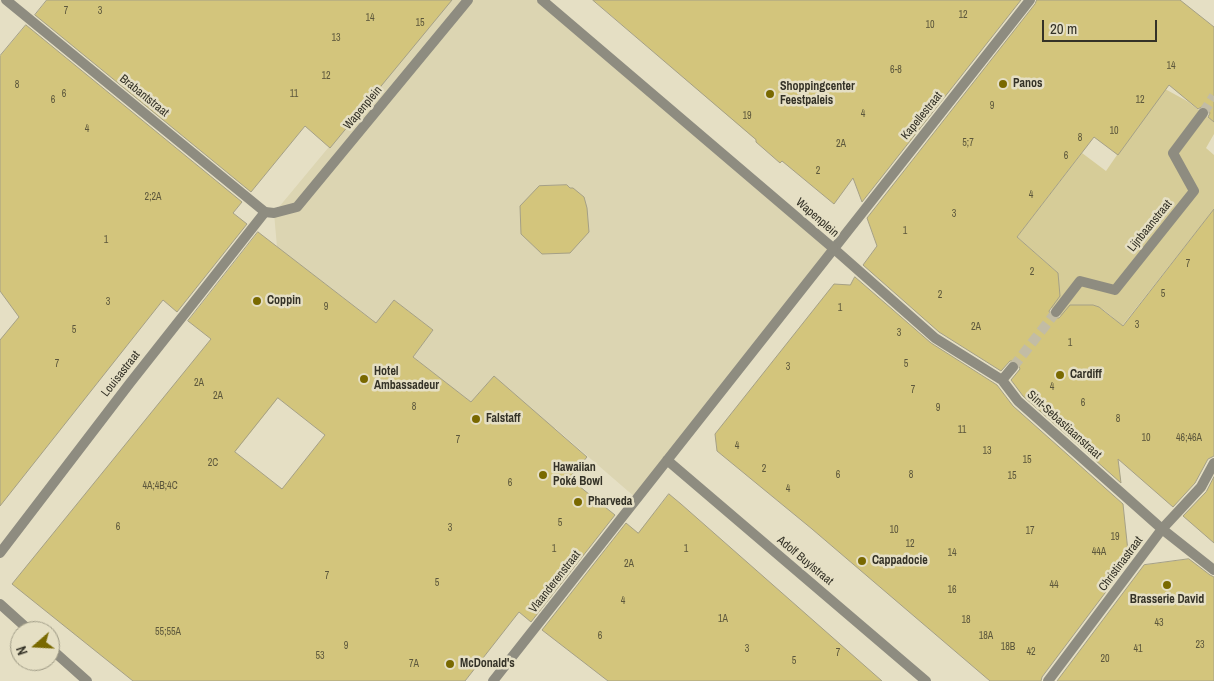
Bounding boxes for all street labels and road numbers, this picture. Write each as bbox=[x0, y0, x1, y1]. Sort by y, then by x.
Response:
street label: Brabantstraat bbox=[117, 72, 171, 120]
street label: Wapenplein bbox=[341, 83, 385, 133]
street label: Kapellestraat bbox=[898, 89, 946, 143]
street label: Wapenplein bbox=[793, 195, 841, 241]
street label: Lijnbaanstraat bbox=[1125, 197, 1175, 255]
street label: Louisastraat bbox=[99, 348, 143, 400]
street label: Sint-Sebastiaanstraat bbox=[1024, 388, 1104, 462]
street label: Adolf Buylstraat bbox=[774, 533, 836, 589]
street label: Christinastraat bbox=[1096, 534, 1146, 594]
street label: Vlaanderenstraat bbox=[526, 548, 584, 616]

